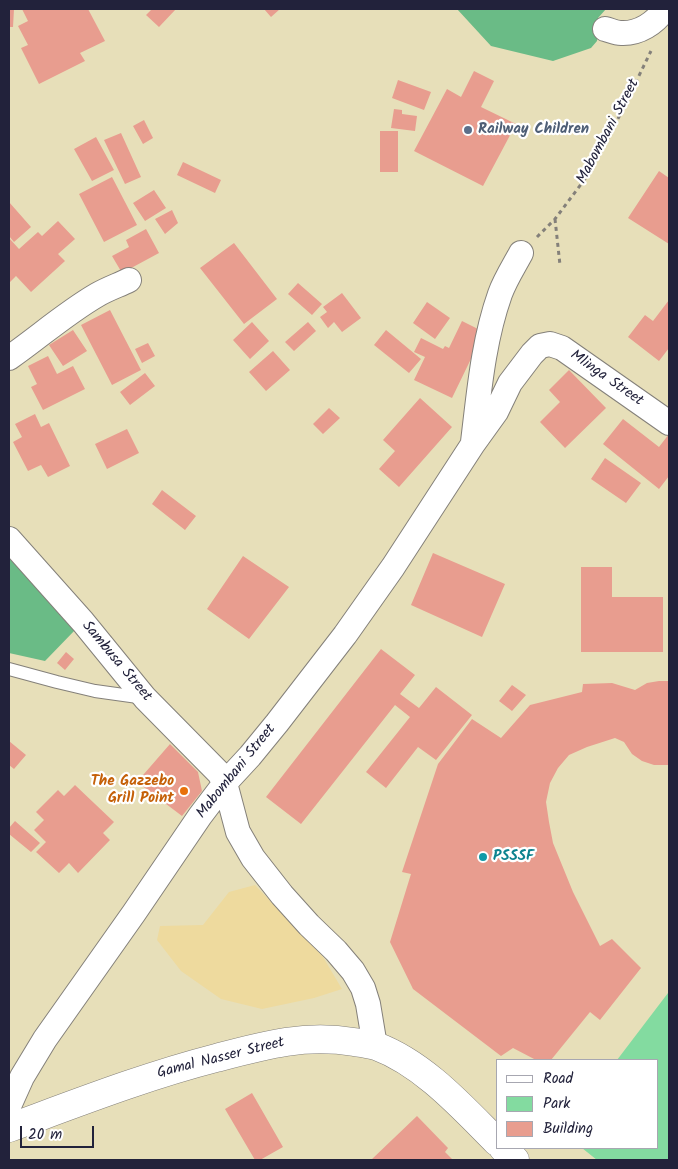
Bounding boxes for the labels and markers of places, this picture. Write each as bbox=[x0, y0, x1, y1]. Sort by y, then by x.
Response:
place label: Railway Children bbox=[478, 121, 589, 139]
marker: Railway Children bbox=[462, 124, 474, 136]
place label: The Gazzebo Grill Point bbox=[91, 773, 174, 808]
marker: The Gazzebo Grill Point bbox=[178, 785, 190, 797]
place label: PSSSF bbox=[493, 848, 534, 866]
marker: PSSSF bbox=[477, 851, 489, 863]

